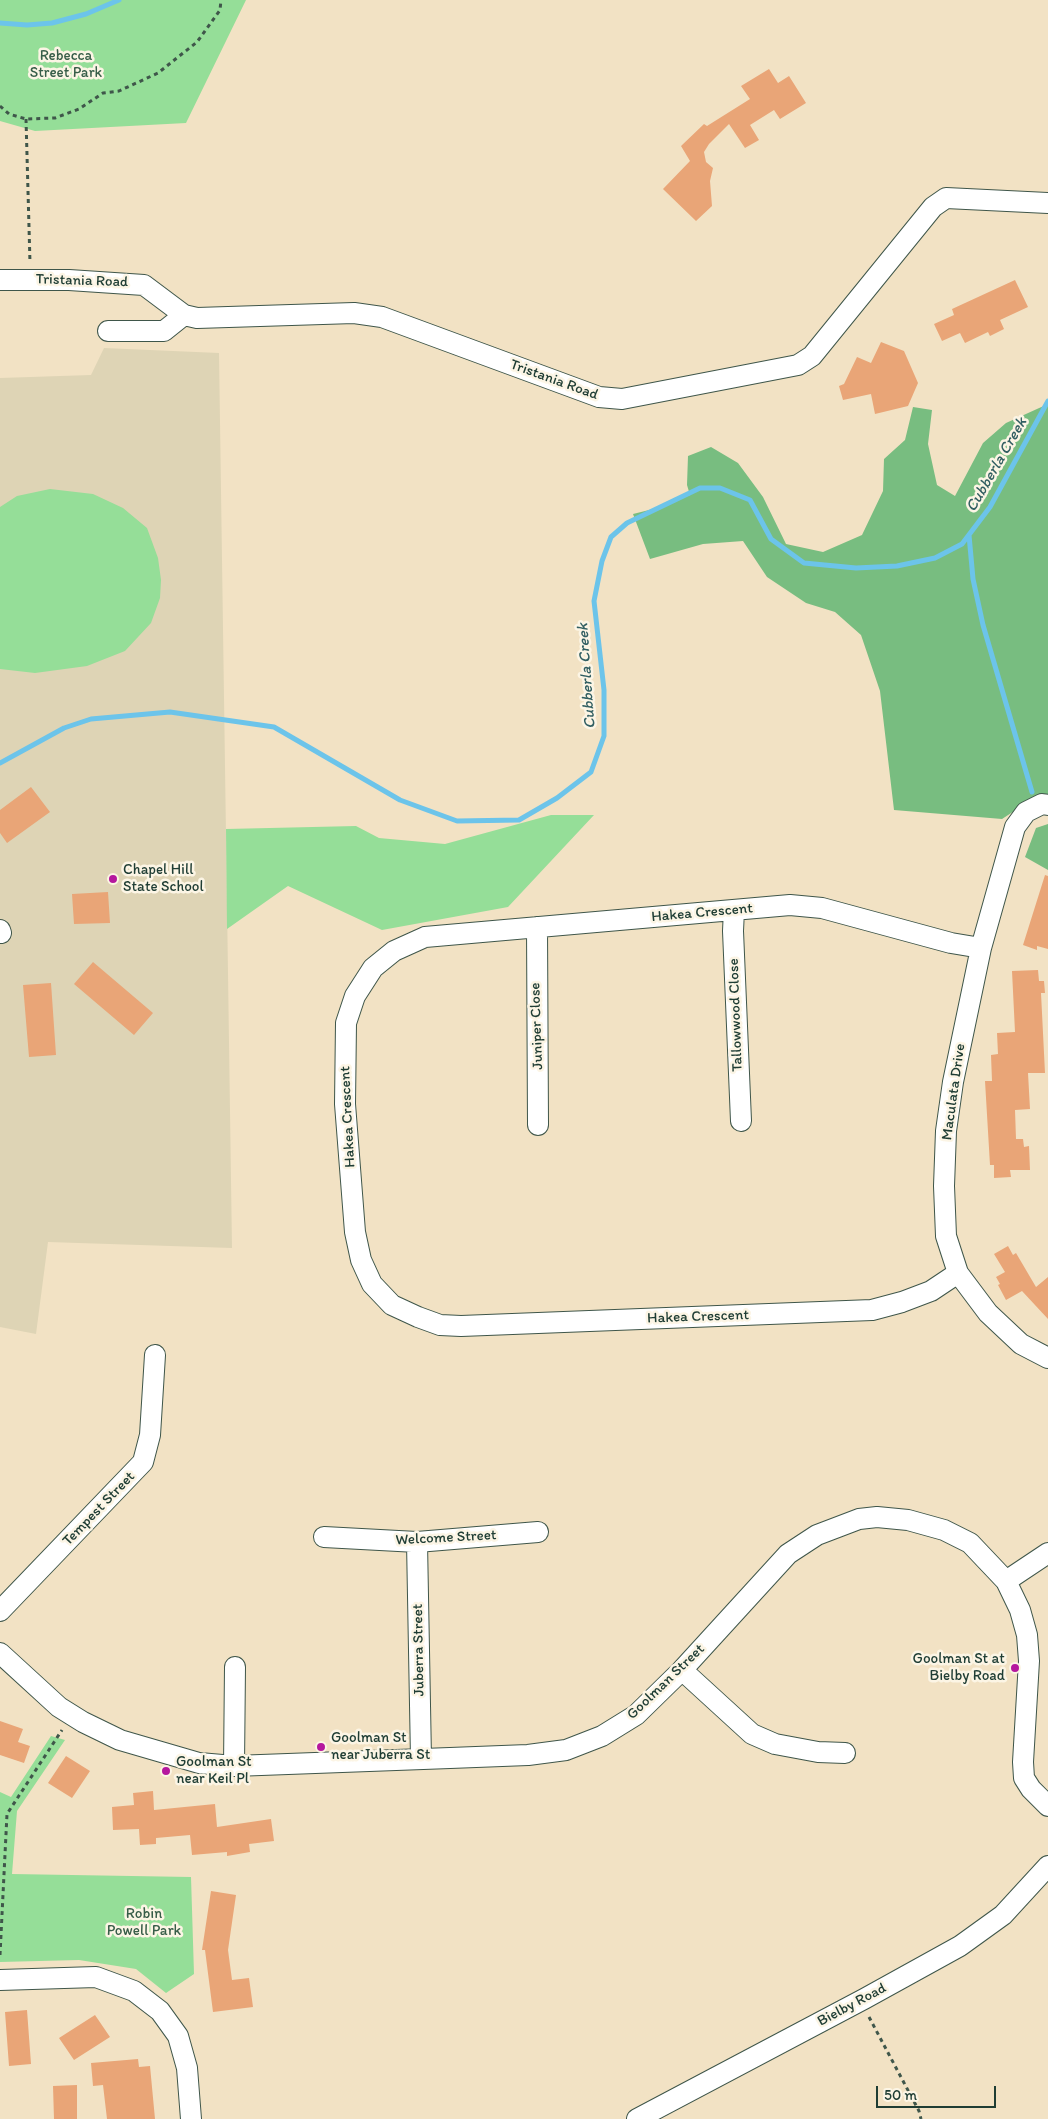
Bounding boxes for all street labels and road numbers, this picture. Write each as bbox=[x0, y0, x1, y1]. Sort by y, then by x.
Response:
street label: Tristania Road bbox=[35, 270, 129, 292]
street label: Tristania Road bbox=[507, 356, 601, 404]
street label: Hakea Crescent bbox=[651, 900, 753, 926]
street label: Tallowwood Close bbox=[725, 958, 747, 1072]
street label: Juniper Close bbox=[526, 982, 548, 1070]
street label: Maculata Drive bbox=[938, 1042, 970, 1142]
street label: Hakea Crescent bbox=[336, 1066, 360, 1168]
street label: Hakea Crescent bbox=[647, 1306, 749, 1328]
street label: Tempest Street bbox=[59, 1468, 139, 1550]
street label: Welcome Street bbox=[395, 1526, 497, 1550]
street label: Juberra Street bbox=[409, 1603, 429, 1697]
street label: Goolman Street bbox=[623, 1640, 709, 1724]
street label: Bielby Road bbox=[814, 1979, 890, 2031]

